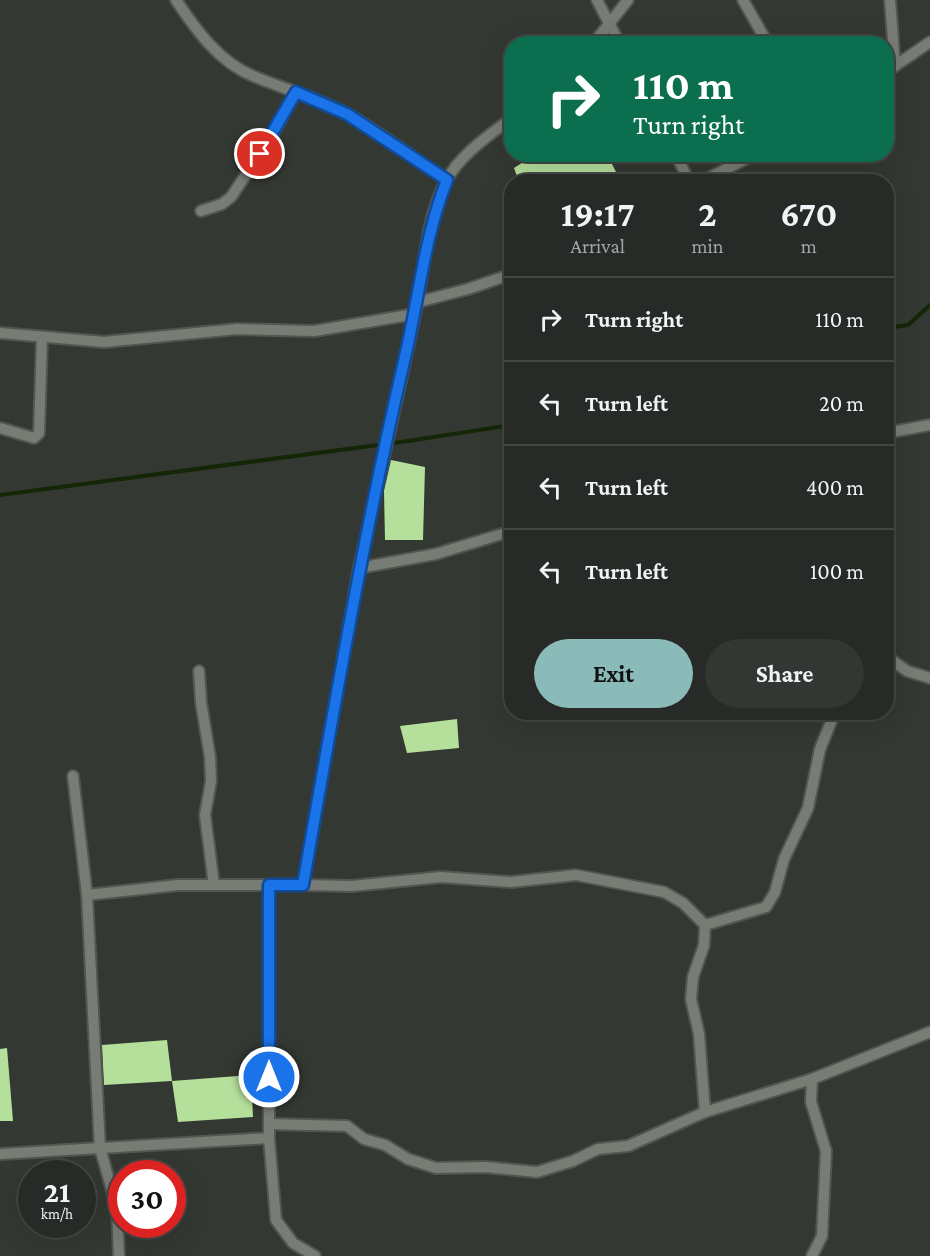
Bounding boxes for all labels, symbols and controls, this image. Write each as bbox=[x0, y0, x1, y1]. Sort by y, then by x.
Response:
icon: right bbox=[534, 60, 612, 138]
text: 110 m bbox=[633, 61, 734, 108]
text: Turn right bbox=[633, 110, 744, 140]
pin bbox=[234, 128, 285, 179]
icon: arrive bbox=[243, 137, 276, 170]
text: 19:17 bbox=[561, 194, 635, 234]
text: 2 bbox=[698, 194, 717, 234]
text: 670 bbox=[780, 194, 837, 234]
text: Arrival bbox=[571, 235, 625, 257]
text: min bbox=[691, 235, 724, 257]
text: m bbox=[801, 235, 817, 257]
icon: right bbox=[534, 303, 567, 336]
text: Turn right bbox=[585, 307, 683, 332]
text: 110 m bbox=[815, 307, 864, 332]
icon: left bbox=[534, 387, 567, 420]
text: Turn left bbox=[585, 391, 668, 416]
text: 20 m bbox=[819, 391, 864, 416]
icon: left bbox=[534, 471, 567, 504]
text: Turn left bbox=[585, 475, 668, 500]
text: 400 m bbox=[806, 475, 864, 500]
icon: left bbox=[534, 555, 567, 588]
text: Turn left bbox=[585, 559, 668, 584]
text: 100 m bbox=[810, 559, 864, 584]
button: Exit bbox=[534, 639, 693, 708]
button: Share bbox=[705, 639, 864, 708]
position arrow bbox=[237, 1045, 301, 1109]
speed limit sign: 30 bbox=[108, 1160, 186, 1238]
text: 21 bbox=[44, 1175, 70, 1208]
text: km/h bbox=[41, 1206, 73, 1222]

